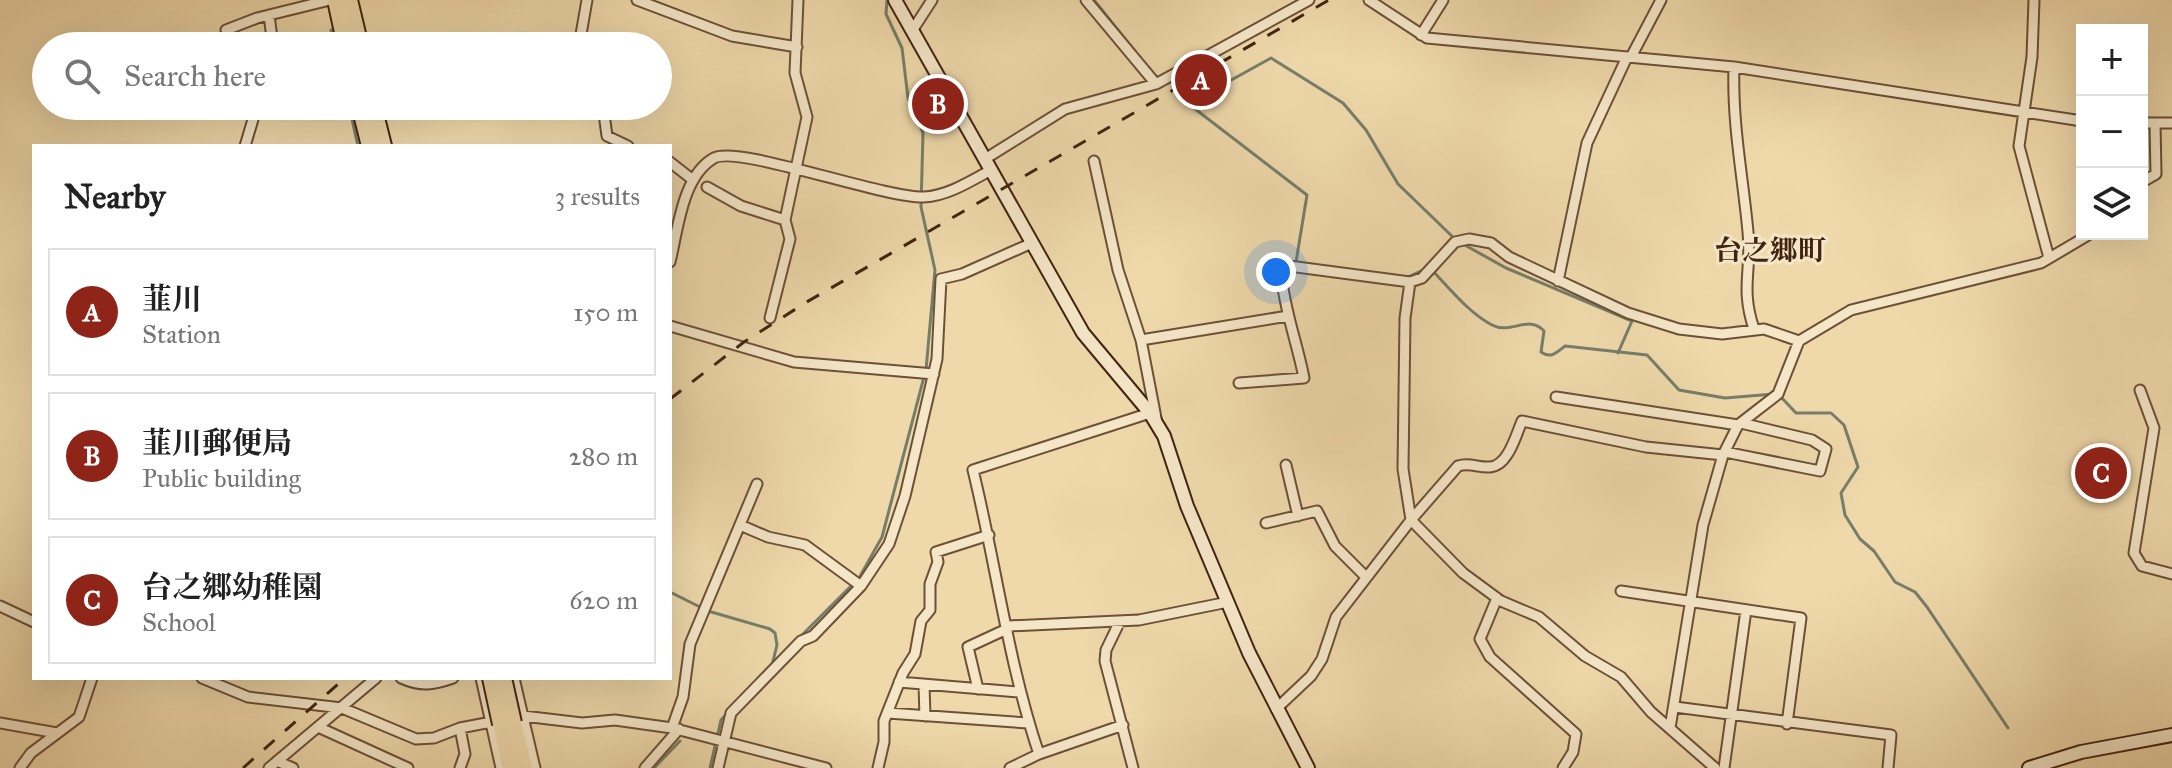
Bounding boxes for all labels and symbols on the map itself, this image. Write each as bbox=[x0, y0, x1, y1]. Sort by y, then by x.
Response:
pin: A bbox=[1175, 50, 1227, 110]
pin: B bbox=[912, 74, 964, 134]
district label: 台之郷町 bbox=[1714, 233, 1826, 268]
your location bbox=[1256, 252, 1296, 292]
pin: C bbox=[2075, 443, 2127, 503]

